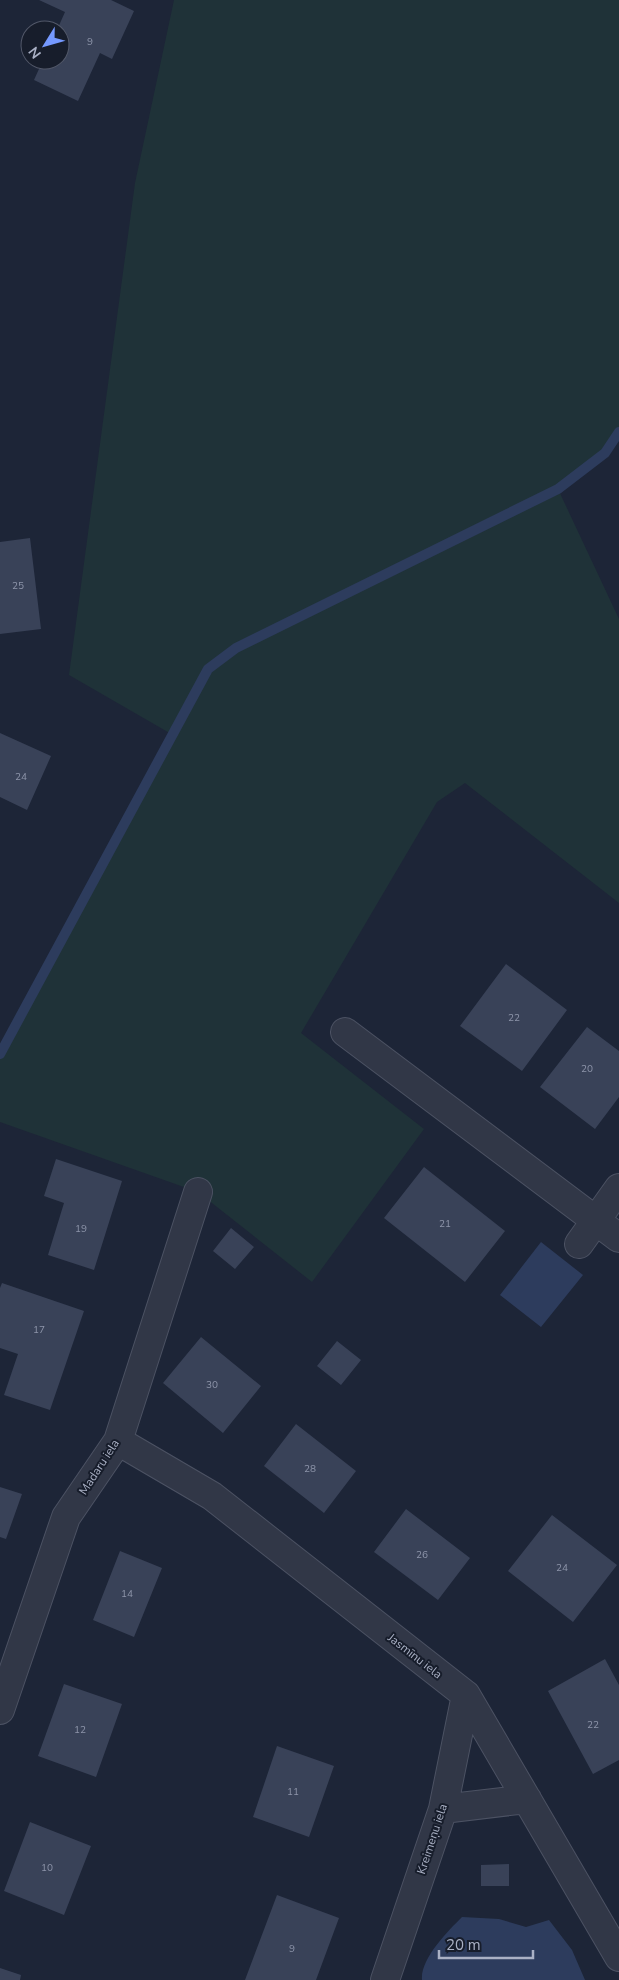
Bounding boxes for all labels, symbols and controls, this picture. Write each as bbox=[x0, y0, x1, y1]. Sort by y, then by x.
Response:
north arrow bbox=[20, 20, 70, 70]
house number: 9 bbox=[87, 35, 93, 49]
text: N bbox=[24, 43, 46, 62]
house number: 25 bbox=[12, 579, 24, 593]
house number: 24 bbox=[15, 770, 27, 784]
house number: 22 bbox=[508, 1011, 520, 1025]
house number: 20 bbox=[581, 1062, 593, 1076]
house number: 21 bbox=[439, 1217, 451, 1231]
house number: 19 bbox=[75, 1222, 87, 1236]
house number: 17 bbox=[33, 1323, 45, 1337]
house number: 30 bbox=[206, 1378, 218, 1392]
street label: Madaru iela bbox=[75, 1436, 123, 1498]
house number: 28 bbox=[304, 1462, 316, 1476]
house number: 26 bbox=[416, 1548, 428, 1562]
house number: 24 bbox=[556, 1561, 568, 1575]
house number: 14 bbox=[121, 1587, 133, 1601]
street label: Jasmīnu iela bbox=[384, 1629, 445, 1682]
house number: 22 bbox=[587, 1718, 599, 1732]
house number: 12 bbox=[74, 1723, 86, 1737]
house number: 11 bbox=[287, 1785, 299, 1799]
street label: Kreimeņu iela bbox=[413, 1802, 451, 1876]
house number: 10 bbox=[41, 1861, 53, 1875]
scale bar bbox=[439, 1928, 533, 1960]
text: 20 m bbox=[446, 1935, 481, 1955]
house number: 9 bbox=[289, 1942, 295, 1956]

